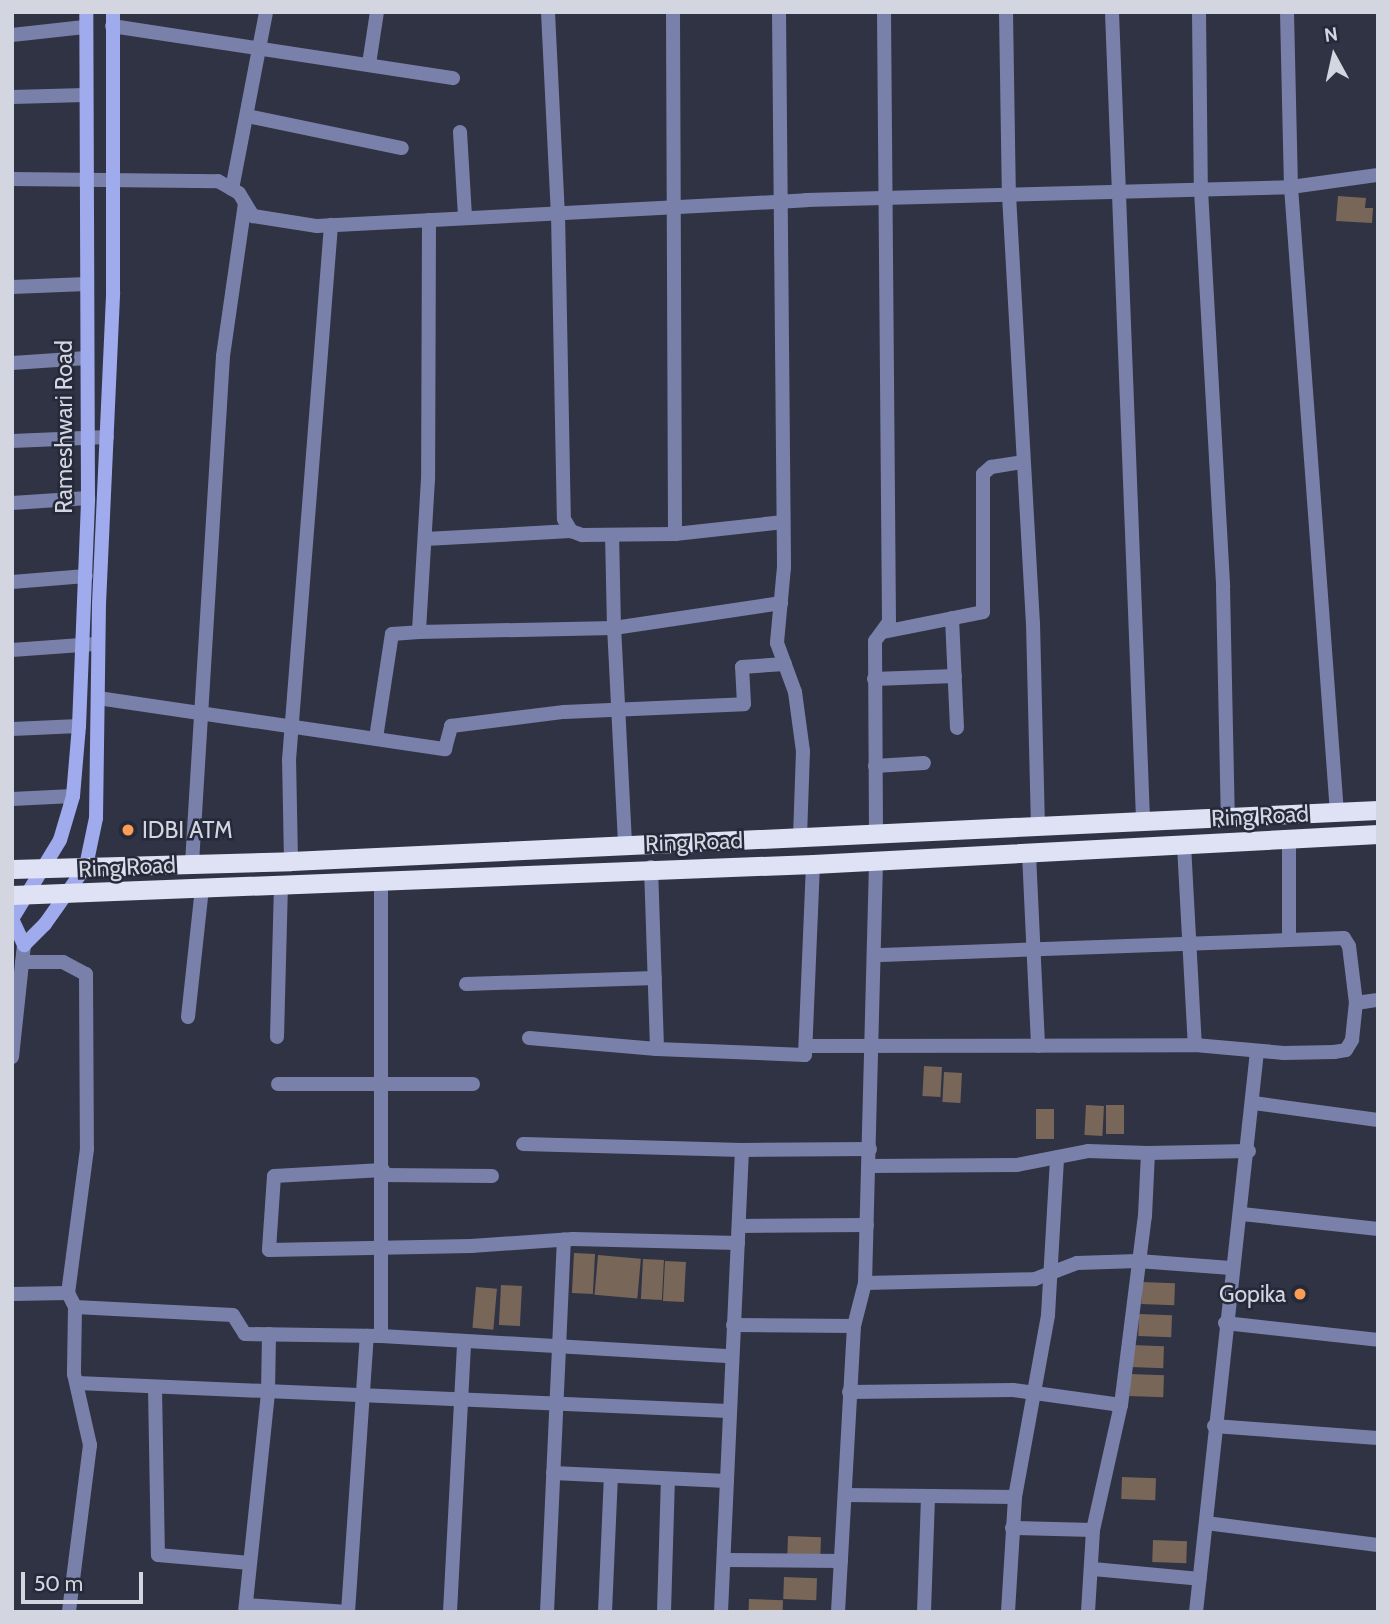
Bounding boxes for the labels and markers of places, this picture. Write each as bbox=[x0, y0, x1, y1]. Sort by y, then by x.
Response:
place label: IDBI ATM bbox=[142, 816, 233, 844]
marker: IDBI ATM bbox=[120, 822, 136, 838]
place label: Gopika bbox=[1219, 1280, 1286, 1308]
marker: Gopika bbox=[1292, 1286, 1308, 1302]

